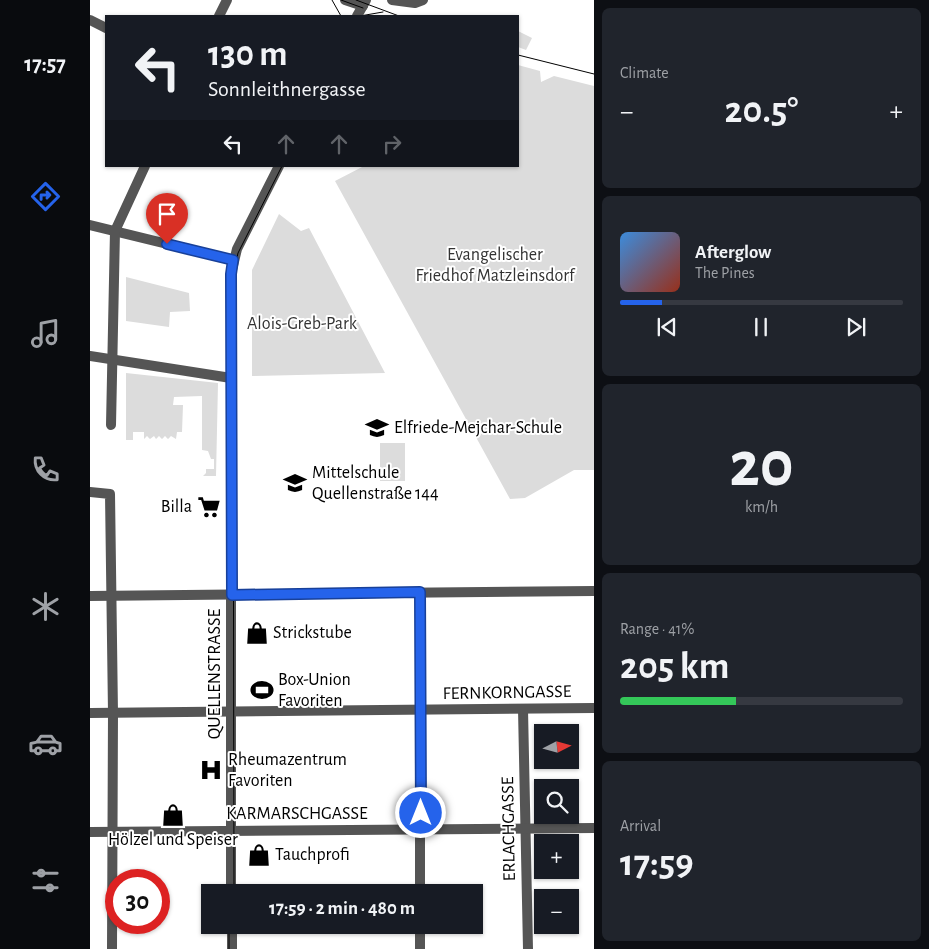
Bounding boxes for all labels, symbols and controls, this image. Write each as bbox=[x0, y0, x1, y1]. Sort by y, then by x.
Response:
icon: left bbox=[125, 35, 190, 100]
text: 130 m bbox=[208, 37, 287, 72]
text: 17:57 bbox=[24, 53, 66, 75]
text: Climate bbox=[620, 65, 669, 81]
text: Sonnleithnergasse bbox=[208, 78, 366, 100]
text: 20.5° bbox=[725, 92, 798, 130]
text: − bbox=[620, 98, 633, 126]
text: + bbox=[890, 98, 903, 126]
icon: left bbox=[219, 130, 247, 158]
icon: ahead bbox=[272, 130, 300, 158]
icon: ahead bbox=[325, 130, 353, 158]
icon: right bbox=[378, 130, 406, 158]
icon: directions bbox=[28, 179, 63, 214]
pin bbox=[146, 193, 188, 244]
icon: arrive bbox=[153, 200, 181, 228]
text: Afterglow bbox=[695, 243, 771, 262]
park label: Evangelischer Friedhof Matzleinsdorf bbox=[416, 246, 576, 285]
text: The Pines bbox=[695, 265, 755, 281]
icon: previous bbox=[653, 313, 681, 341]
icon: pause bbox=[747, 313, 775, 341]
icon: next bbox=[842, 313, 870, 341]
park label: Alois-Greb-Park bbox=[247, 315, 358, 333]
icon: music bbox=[28, 316, 63, 351]
school or university icon: Elfriede-Mejchar-Schule bbox=[364, 415, 390, 441]
place label: Elfriede-Mejchar-Schule bbox=[394, 419, 562, 437]
text: 20 bbox=[729, 433, 794, 498]
icon: phone bbox=[28, 452, 63, 487]
place label: Mittelschule Quellenstraße 144 bbox=[312, 464, 439, 503]
school or university icon: Mittelschule Quellenstraße 144 bbox=[282, 470, 308, 496]
supermarket icon: Billa bbox=[196, 494, 222, 520]
place label: Billa bbox=[161, 498, 192, 516]
text: km/h bbox=[745, 499, 778, 515]
icon: climate bbox=[28, 589, 63, 624]
street label: QUELLENSTRASSE bbox=[206, 608, 224, 739]
shop icon: Strickstube bbox=[244, 620, 270, 646]
text: Range · 41% bbox=[620, 621, 695, 637]
place label: Strickstube bbox=[273, 624, 352, 642]
text: 205 km bbox=[620, 648, 729, 686]
place label: Box-Union Favoriten bbox=[278, 671, 351, 710]
sports icon: Box-Union Favoriten bbox=[249, 677, 275, 703]
street label: FERNKORNGASSE bbox=[443, 683, 572, 703]
north arrow bbox=[534, 724, 579, 769]
map controls bbox=[534, 724, 579, 934]
icon: car bbox=[28, 726, 63, 761]
place label: Rheumazentrum Favoriten bbox=[228, 751, 347, 790]
hospital icon: Rheumazentrum Favoriten bbox=[198, 757, 224, 783]
street label: ERLACHGASSE bbox=[499, 776, 519, 881]
button: search bbox=[534, 779, 579, 824]
position arrow bbox=[394, 786, 446, 838]
shop icon: Hölzel und Speiser bbox=[160, 802, 186, 828]
street label: KARMARSCHGASSE bbox=[226, 805, 368, 823]
text: Arrival bbox=[620, 818, 661, 834]
place label: Hölzel und Speiser bbox=[108, 831, 238, 849]
button: + bbox=[534, 834, 579, 879]
shop icon: Tauchprofi bbox=[246, 842, 272, 868]
text: 17:59 bbox=[620, 845, 694, 883]
place label: Tauchprofi bbox=[275, 846, 350, 864]
icon: filters bbox=[28, 863, 63, 898]
speed limit sign: 30 bbox=[105, 869, 170, 934]
button: − bbox=[534, 889, 579, 934]
text: 17:59 · 2 min · 480 m bbox=[269, 899, 415, 918]

